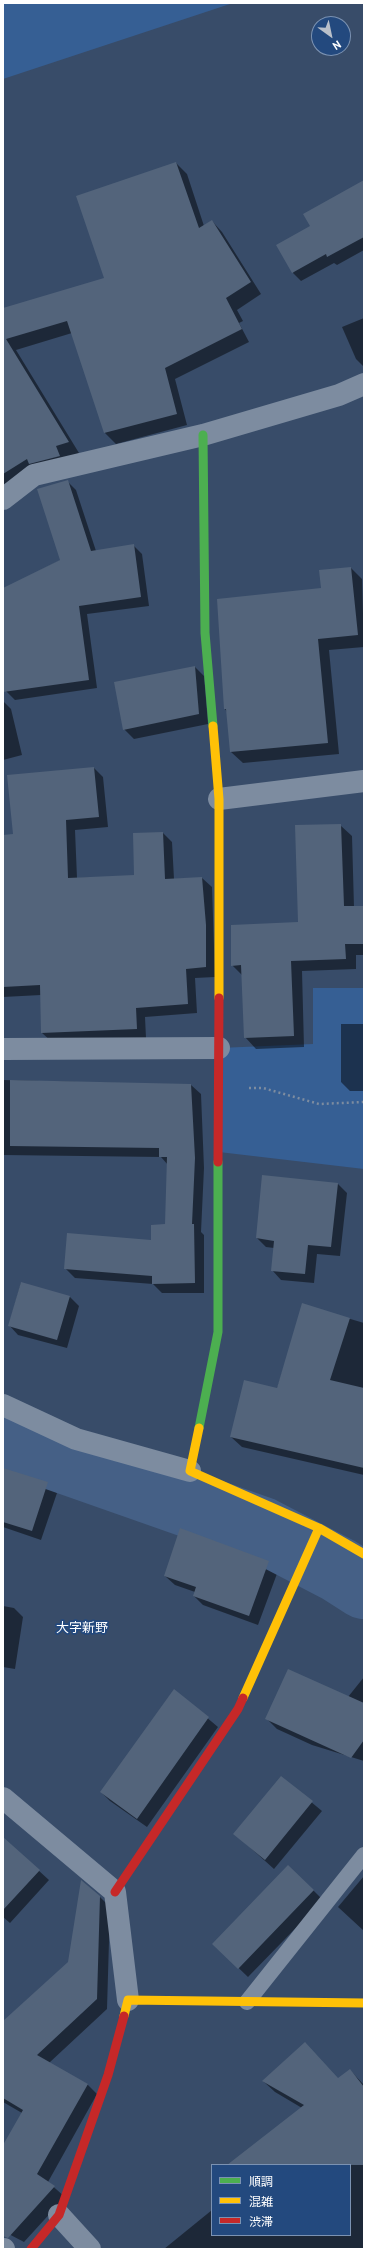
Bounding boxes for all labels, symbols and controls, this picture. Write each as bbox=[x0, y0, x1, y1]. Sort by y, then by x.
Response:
north arrow bbox=[311, 16, 351, 56]
text: N bbox=[330, 37, 344, 53]
district label: 大字新野 bbox=[56, 1620, 108, 1636]
legend bbox=[211, 2164, 351, 2236]
text: 順調 bbox=[249, 2174, 273, 2189]
text: 混雑 bbox=[249, 2194, 273, 2209]
text: 渋滞 bbox=[249, 2214, 273, 2229]

